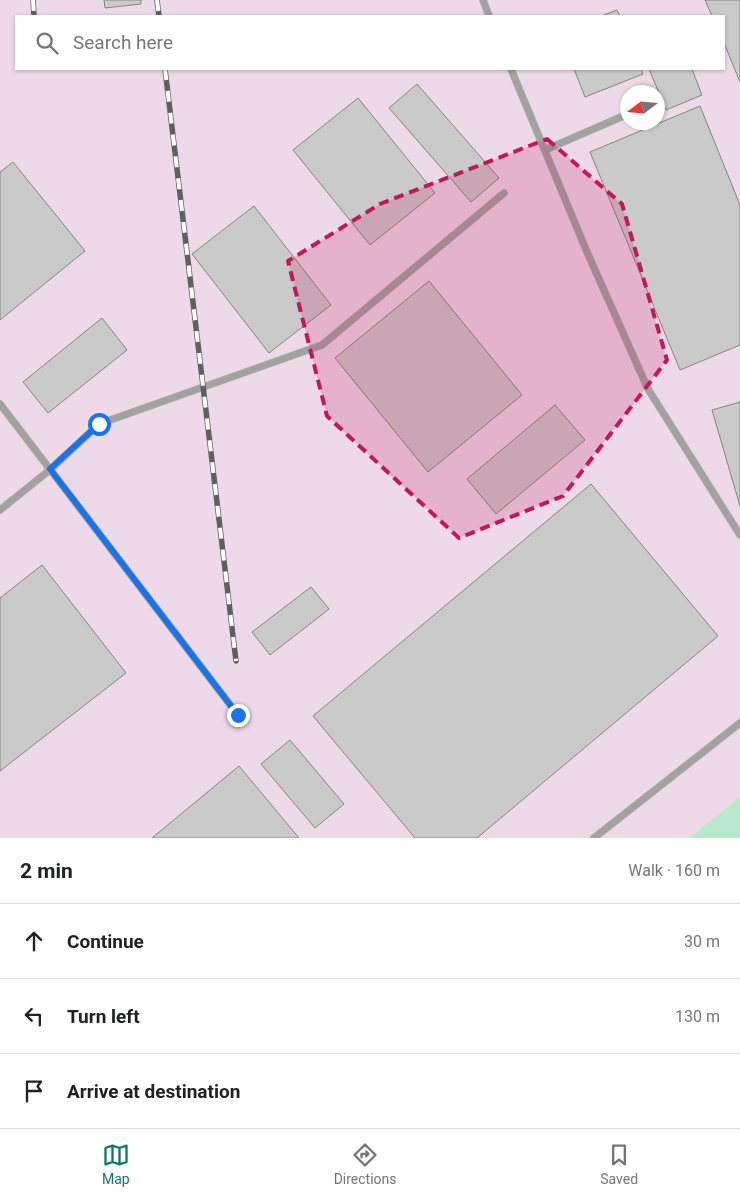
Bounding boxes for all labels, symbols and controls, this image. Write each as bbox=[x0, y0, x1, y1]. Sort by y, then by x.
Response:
search box bbox=[15, 15, 725, 70]
icon: search bbox=[33, 29, 61, 57]
text: Search here bbox=[73, 31, 173, 54]
north arrow bbox=[620, 85, 665, 130]
route start bbox=[88, 413, 111, 436]
route end bbox=[227, 704, 250, 727]
text: 2 min bbox=[20, 859, 73, 883]
text: Walk · 160 m bbox=[628, 861, 720, 880]
icon: ahead bbox=[20, 927, 48, 955]
text: Continue bbox=[67, 930, 144, 953]
text: 30 m bbox=[684, 932, 720, 951]
icon: left bbox=[20, 1002, 48, 1030]
text: Turn left bbox=[67, 1005, 140, 1028]
text: 130 m bbox=[675, 1007, 720, 1026]
icon: arrive bbox=[20, 1077, 48, 1105]
text: Arrive at destination bbox=[67, 1080, 240, 1103]
tab: Map bbox=[102, 1141, 130, 1187]
tab: Directions bbox=[334, 1141, 397, 1187]
tab: Saved bbox=[600, 1141, 638, 1187]

